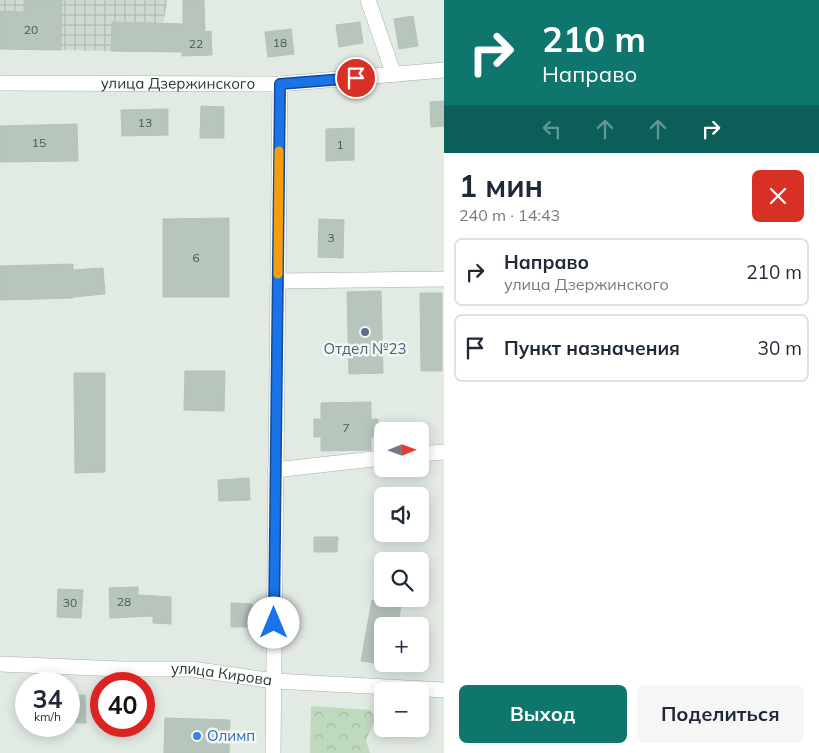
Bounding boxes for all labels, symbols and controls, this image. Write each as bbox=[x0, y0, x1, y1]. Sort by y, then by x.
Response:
text: 210 m bbox=[542, 17, 646, 61]
icon: right bbox=[459, 20, 524, 85]
house number: 20 bbox=[24, 22, 38, 37]
house number: 18 bbox=[273, 35, 287, 50]
house number: 22 bbox=[189, 36, 203, 51]
pin bbox=[335, 57, 377, 99]
text: Направо bbox=[542, 60, 637, 88]
icon: arrive bbox=[342, 64, 370, 92]
street label: улица Дзержинского bbox=[101, 73, 255, 93]
house number: 13 bbox=[138, 115, 152, 130]
icon: left bbox=[538, 115, 566, 143]
icon: ahead bbox=[591, 115, 619, 143]
icon: ahead bbox=[644, 115, 672, 143]
icon: right bbox=[697, 115, 725, 143]
house number: 15 bbox=[32, 135, 46, 150]
house number: 1 bbox=[336, 137, 344, 152]
text: 1 мин bbox=[459, 167, 543, 205]
button: close bbox=[752, 170, 804, 222]
text: 240 m · 14:43 bbox=[459, 205, 560, 225]
house number: 3 bbox=[327, 230, 335, 245]
house number: 6 bbox=[192, 250, 200, 265]
text: Направо bbox=[504, 250, 589, 274]
icon: right bbox=[461, 258, 489, 286]
text: 210 m bbox=[746, 260, 802, 284]
text: улица Дзержинского bbox=[504, 274, 669, 294]
marker: Отдел №23 bbox=[359, 326, 371, 338]
icon: arrive bbox=[461, 334, 489, 362]
text: Пункт назначения bbox=[504, 336, 680, 360]
text: 30 m bbox=[758, 336, 802, 360]
place label: Отдел №23 bbox=[324, 339, 406, 358]
house number: 7 bbox=[342, 420, 350, 435]
north arrow bbox=[374, 422, 429, 478]
map controls bbox=[374, 422, 429, 737]
button: sound bbox=[374, 487, 429, 542]
button: search bbox=[374, 552, 429, 607]
house number: 28 bbox=[117, 594, 131, 609]
house number: 30 bbox=[63, 595, 77, 610]
position arrow bbox=[247, 596, 299, 648]
button: + bbox=[374, 617, 429, 672]
street label: улица Кирова bbox=[171, 659, 273, 690]
speed limit sign: 40 bbox=[90, 672, 155, 737]
button: − bbox=[374, 682, 429, 737]
text: 34 bbox=[32, 683, 63, 714]
button: Выход bbox=[459, 685, 627, 743]
button: Поделиться bbox=[637, 685, 804, 743]
text: km/h bbox=[34, 709, 61, 724]
place label: Олимп bbox=[207, 726, 255, 745]
marker: Олимп bbox=[191, 730, 203, 742]

